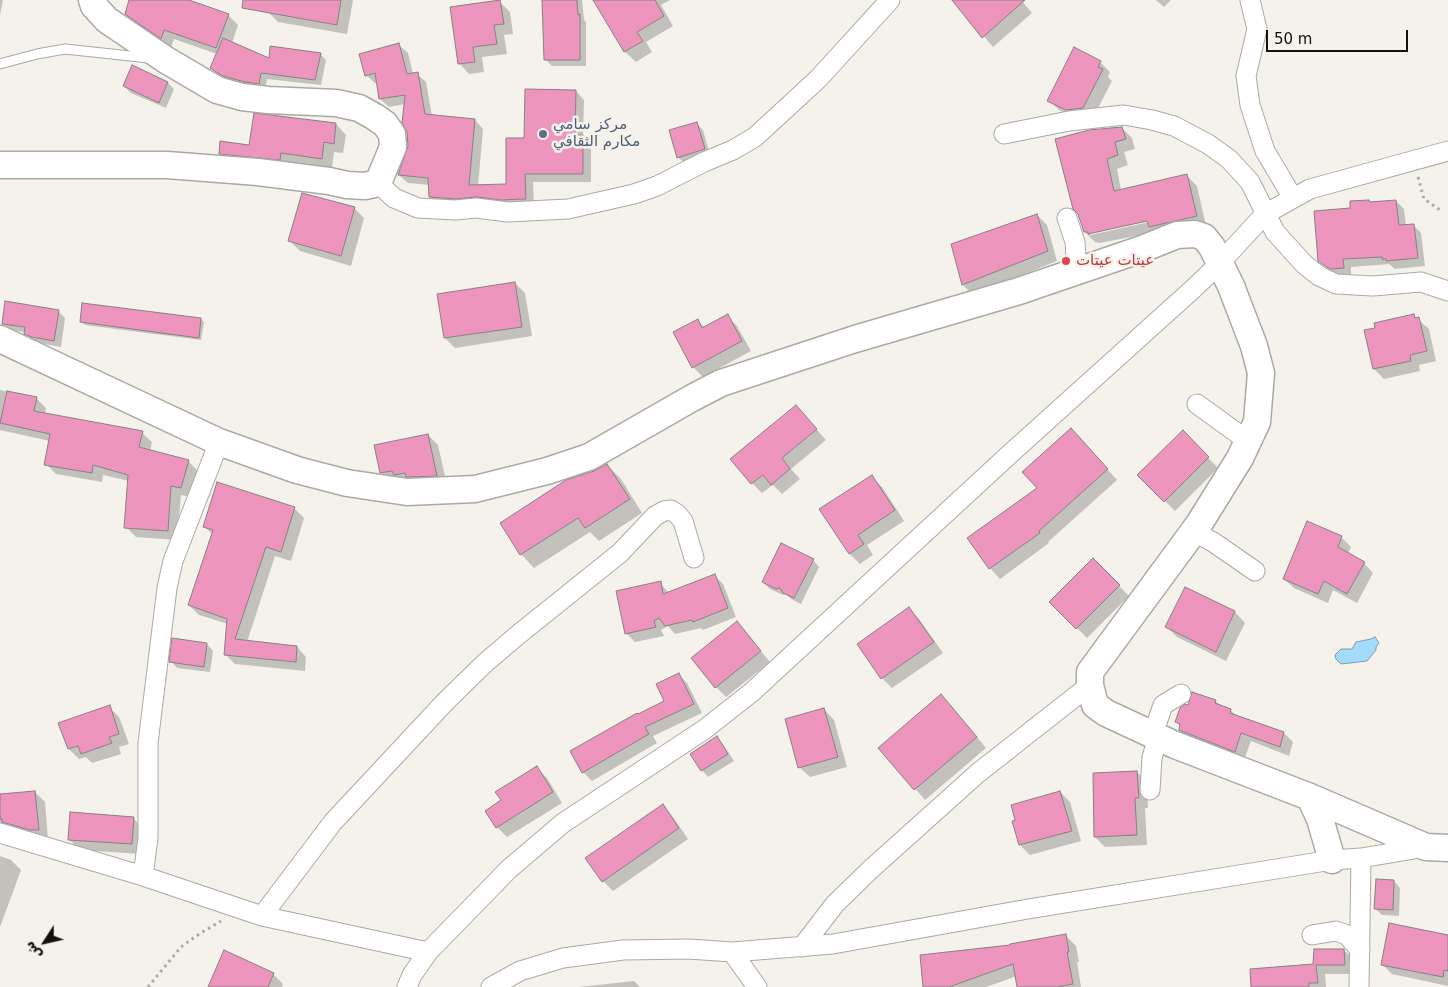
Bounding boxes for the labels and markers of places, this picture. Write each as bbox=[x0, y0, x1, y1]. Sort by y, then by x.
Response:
place label: مركز سامي مكارم الثقافي bbox=[553, 116, 640, 151]
marker: مركز سامي مكارم الثقافي bbox=[537, 128, 549, 140]
place label: عيتات عيتات bbox=[1076, 252, 1154, 270]
marker: عيتات عيتات bbox=[1060, 255, 1072, 267]

